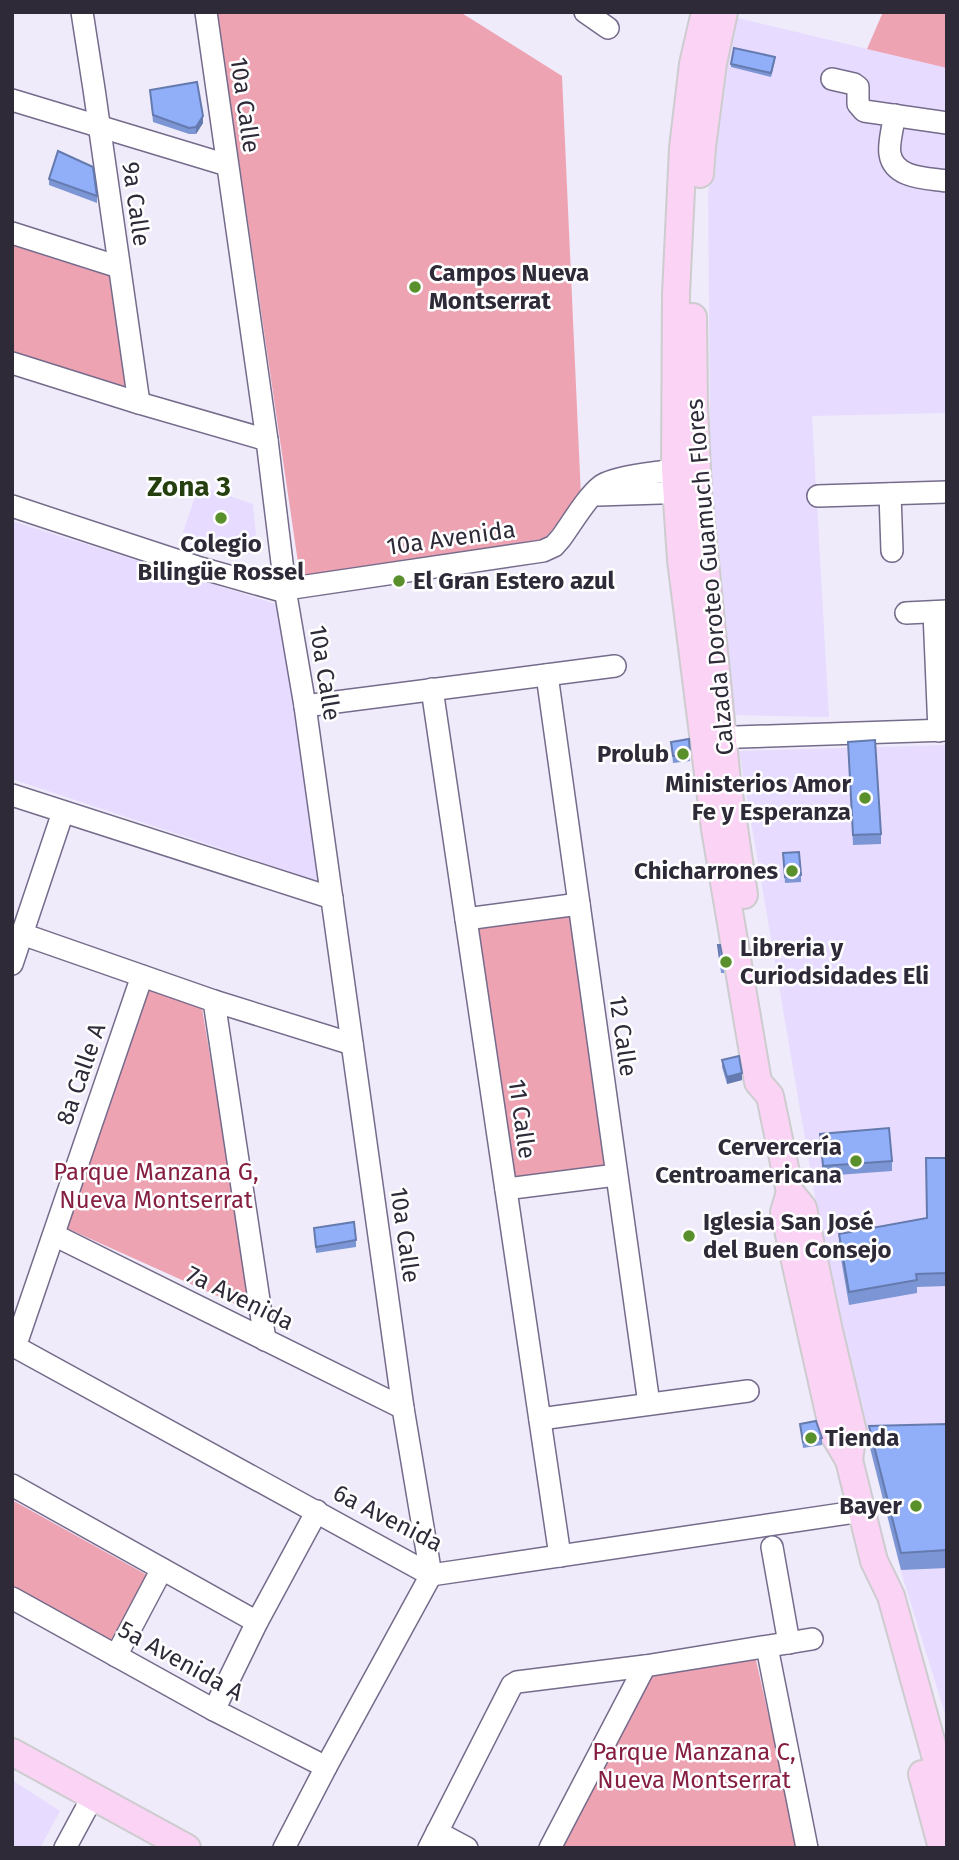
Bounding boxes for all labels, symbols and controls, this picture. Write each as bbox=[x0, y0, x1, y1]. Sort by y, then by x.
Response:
street label: 10a Calle bbox=[224, 55, 266, 155]
street label: 9a Calle bbox=[116, 160, 156, 248]
place label: Campos Nueva Montserrat bbox=[429, 259, 589, 315]
marker: Campos Nueva Montserrat bbox=[407, 279, 423, 295]
street label: Calzada Doroteo Guamuch Flores bbox=[680, 397, 740, 757]
district label: Zona 3 bbox=[147, 470, 231, 503]
marker: Colegio Bilingüe Rossel bbox=[213, 510, 229, 526]
street label: 10a Avenida bbox=[385, 515, 517, 561]
place label: Colegio Bilingüe Rossel bbox=[138, 530, 305, 586]
place label: El Gran Estero azul bbox=[413, 567, 616, 595]
marker: El Gran Estero azul bbox=[391, 573, 407, 589]
street label: 10a Calle bbox=[304, 623, 346, 723]
place label: Prolub bbox=[597, 740, 669, 768]
marker: Prolub bbox=[675, 746, 691, 762]
place label: Ministerios Amor Fe y Esperanza bbox=[665, 770, 851, 826]
marker: Ministerios Amor Fe y Esperanza bbox=[857, 790, 873, 806]
place label: Chicharrones bbox=[634, 857, 778, 885]
marker: Chicharrones bbox=[784, 863, 800, 879]
place label: Libreria y Curiodsidades Eli bbox=[740, 934, 929, 990]
marker: Libreria y Curiodsidades Eli bbox=[718, 954, 734, 970]
street label: 12 Calle bbox=[603, 994, 643, 1078]
street label: 8a Calle A bbox=[51, 1019, 112, 1129]
street label: 11 Calle bbox=[503, 1078, 541, 1160]
place label: Cervercería Centroamericana bbox=[655, 1133, 842, 1189]
marker: Cervercería Centroamericana bbox=[848, 1153, 864, 1169]
park label: Parque Manzana G, Nueva Montserrat bbox=[53, 1158, 259, 1214]
street label: 10a Calle bbox=[384, 1185, 426, 1285]
place label: Iglesia San José del Buen Consejo bbox=[703, 1208, 892, 1264]
marker: Iglesia San José del Buen Consejo bbox=[681, 1228, 697, 1244]
street label: 7a Avenida bbox=[182, 1260, 298, 1336]
place label: Tienda bbox=[825, 1424, 899, 1452]
marker: Tienda bbox=[803, 1430, 819, 1446]
street label: 6a Avenida bbox=[329, 1479, 447, 1557]
place label: Bayer bbox=[839, 1492, 902, 1520]
marker: Bayer bbox=[908, 1498, 924, 1514]
street label: 5a Avenida A bbox=[114, 1615, 248, 1707]
park label: Parque Manzana C, Nueva Montserrat bbox=[592, 1738, 796, 1794]

